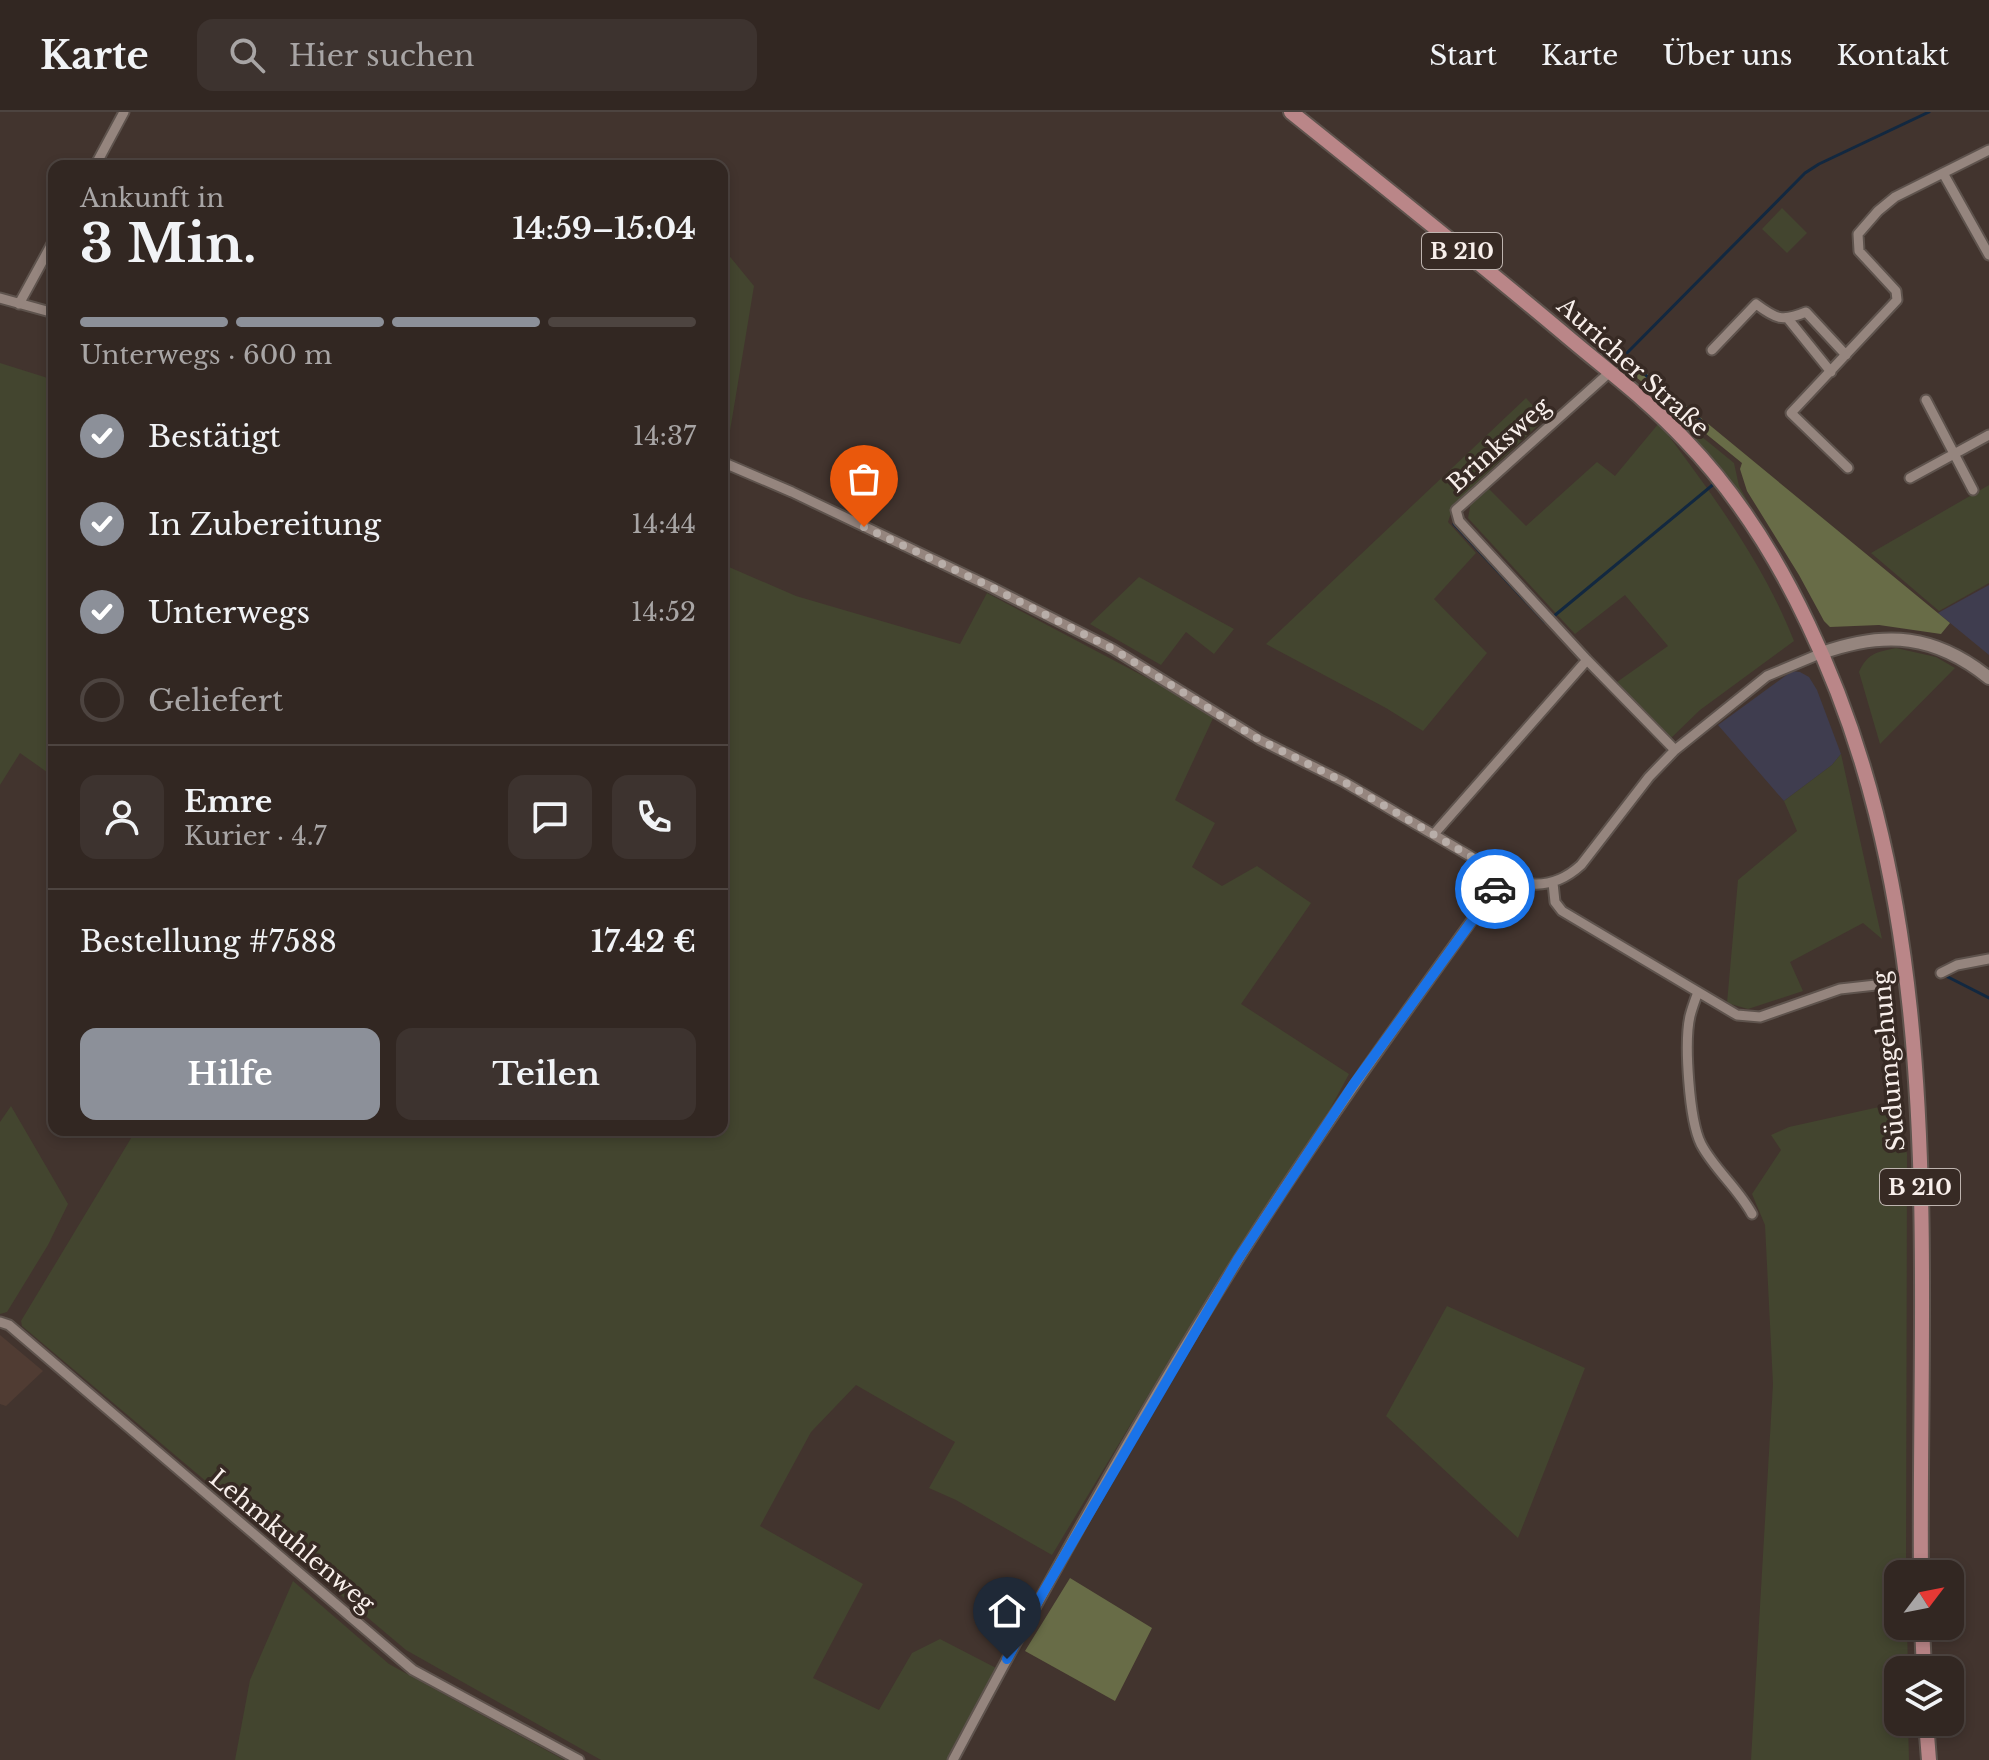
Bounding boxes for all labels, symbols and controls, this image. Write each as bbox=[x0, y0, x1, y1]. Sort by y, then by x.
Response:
search box bbox=[197, 19, 757, 91]
text: Karte bbox=[40, 32, 149, 79]
icon: search bbox=[225, 33, 269, 77]
text: Hier suchen bbox=[289, 37, 474, 74]
text: Start bbox=[1429, 38, 1497, 73]
text: Karte bbox=[1541, 38, 1618, 73]
text: Über uns bbox=[1662, 38, 1792, 73]
text: Kontakt bbox=[1836, 38, 1949, 73]
text: Ankunft in bbox=[80, 182, 224, 214]
text: 14:59–15:04 bbox=[512, 210, 696, 247]
text: 3 Min. bbox=[80, 212, 257, 276]
road number: B 210 bbox=[1422, 233, 1502, 269]
street label: Auricher Straße bbox=[1551, 290, 1715, 442]
text: Unterwegs · 600 m bbox=[80, 339, 332, 371]
street label: Brinksweg bbox=[1441, 391, 1556, 498]
icon: check bbox=[80, 414, 124, 458]
text: Bestätigt bbox=[148, 418, 281, 455]
text: 14:37 bbox=[633, 420, 696, 452]
pin bbox=[830, 445, 898, 527]
icon: bag bbox=[842, 457, 886, 501]
icon: check bbox=[80, 502, 124, 546]
text: In Zubereitung bbox=[148, 506, 381, 543]
text: 14:44 bbox=[631, 508, 696, 540]
icon: check bbox=[80, 590, 124, 634]
text: Unterwegs bbox=[148, 594, 310, 631]
text: 14:52 bbox=[631, 596, 696, 628]
text: Geliefert bbox=[148, 682, 283, 719]
button: person bbox=[80, 775, 164, 859]
button: chat bbox=[508, 775, 592, 859]
button: phone bbox=[612, 775, 696, 859]
text: Emre bbox=[184, 783, 272, 820]
text: Kurier · 4.7 bbox=[184, 820, 326, 852]
courier bbox=[1455, 849, 1535, 929]
icon: car bbox=[1473, 867, 1517, 911]
text: Bestellung #7588 bbox=[80, 923, 337, 960]
text: 17.42 € bbox=[591, 923, 696, 960]
street label: Südumgehung bbox=[1866, 969, 1911, 1153]
button: Hilfe bbox=[80, 1028, 380, 1120]
button: Teilen bbox=[396, 1028, 696, 1120]
road number: B 210 bbox=[1880, 1169, 1960, 1205]
street label: Lehmkuhlenweg bbox=[204, 1463, 381, 1619]
north arrow bbox=[1884, 1560, 1964, 1640]
map controls bbox=[1884, 1560, 1964, 1736]
pin bbox=[973, 1577, 1041, 1659]
icon: home bbox=[985, 1589, 1029, 1633]
button: layers bbox=[1884, 1656, 1964, 1736]

